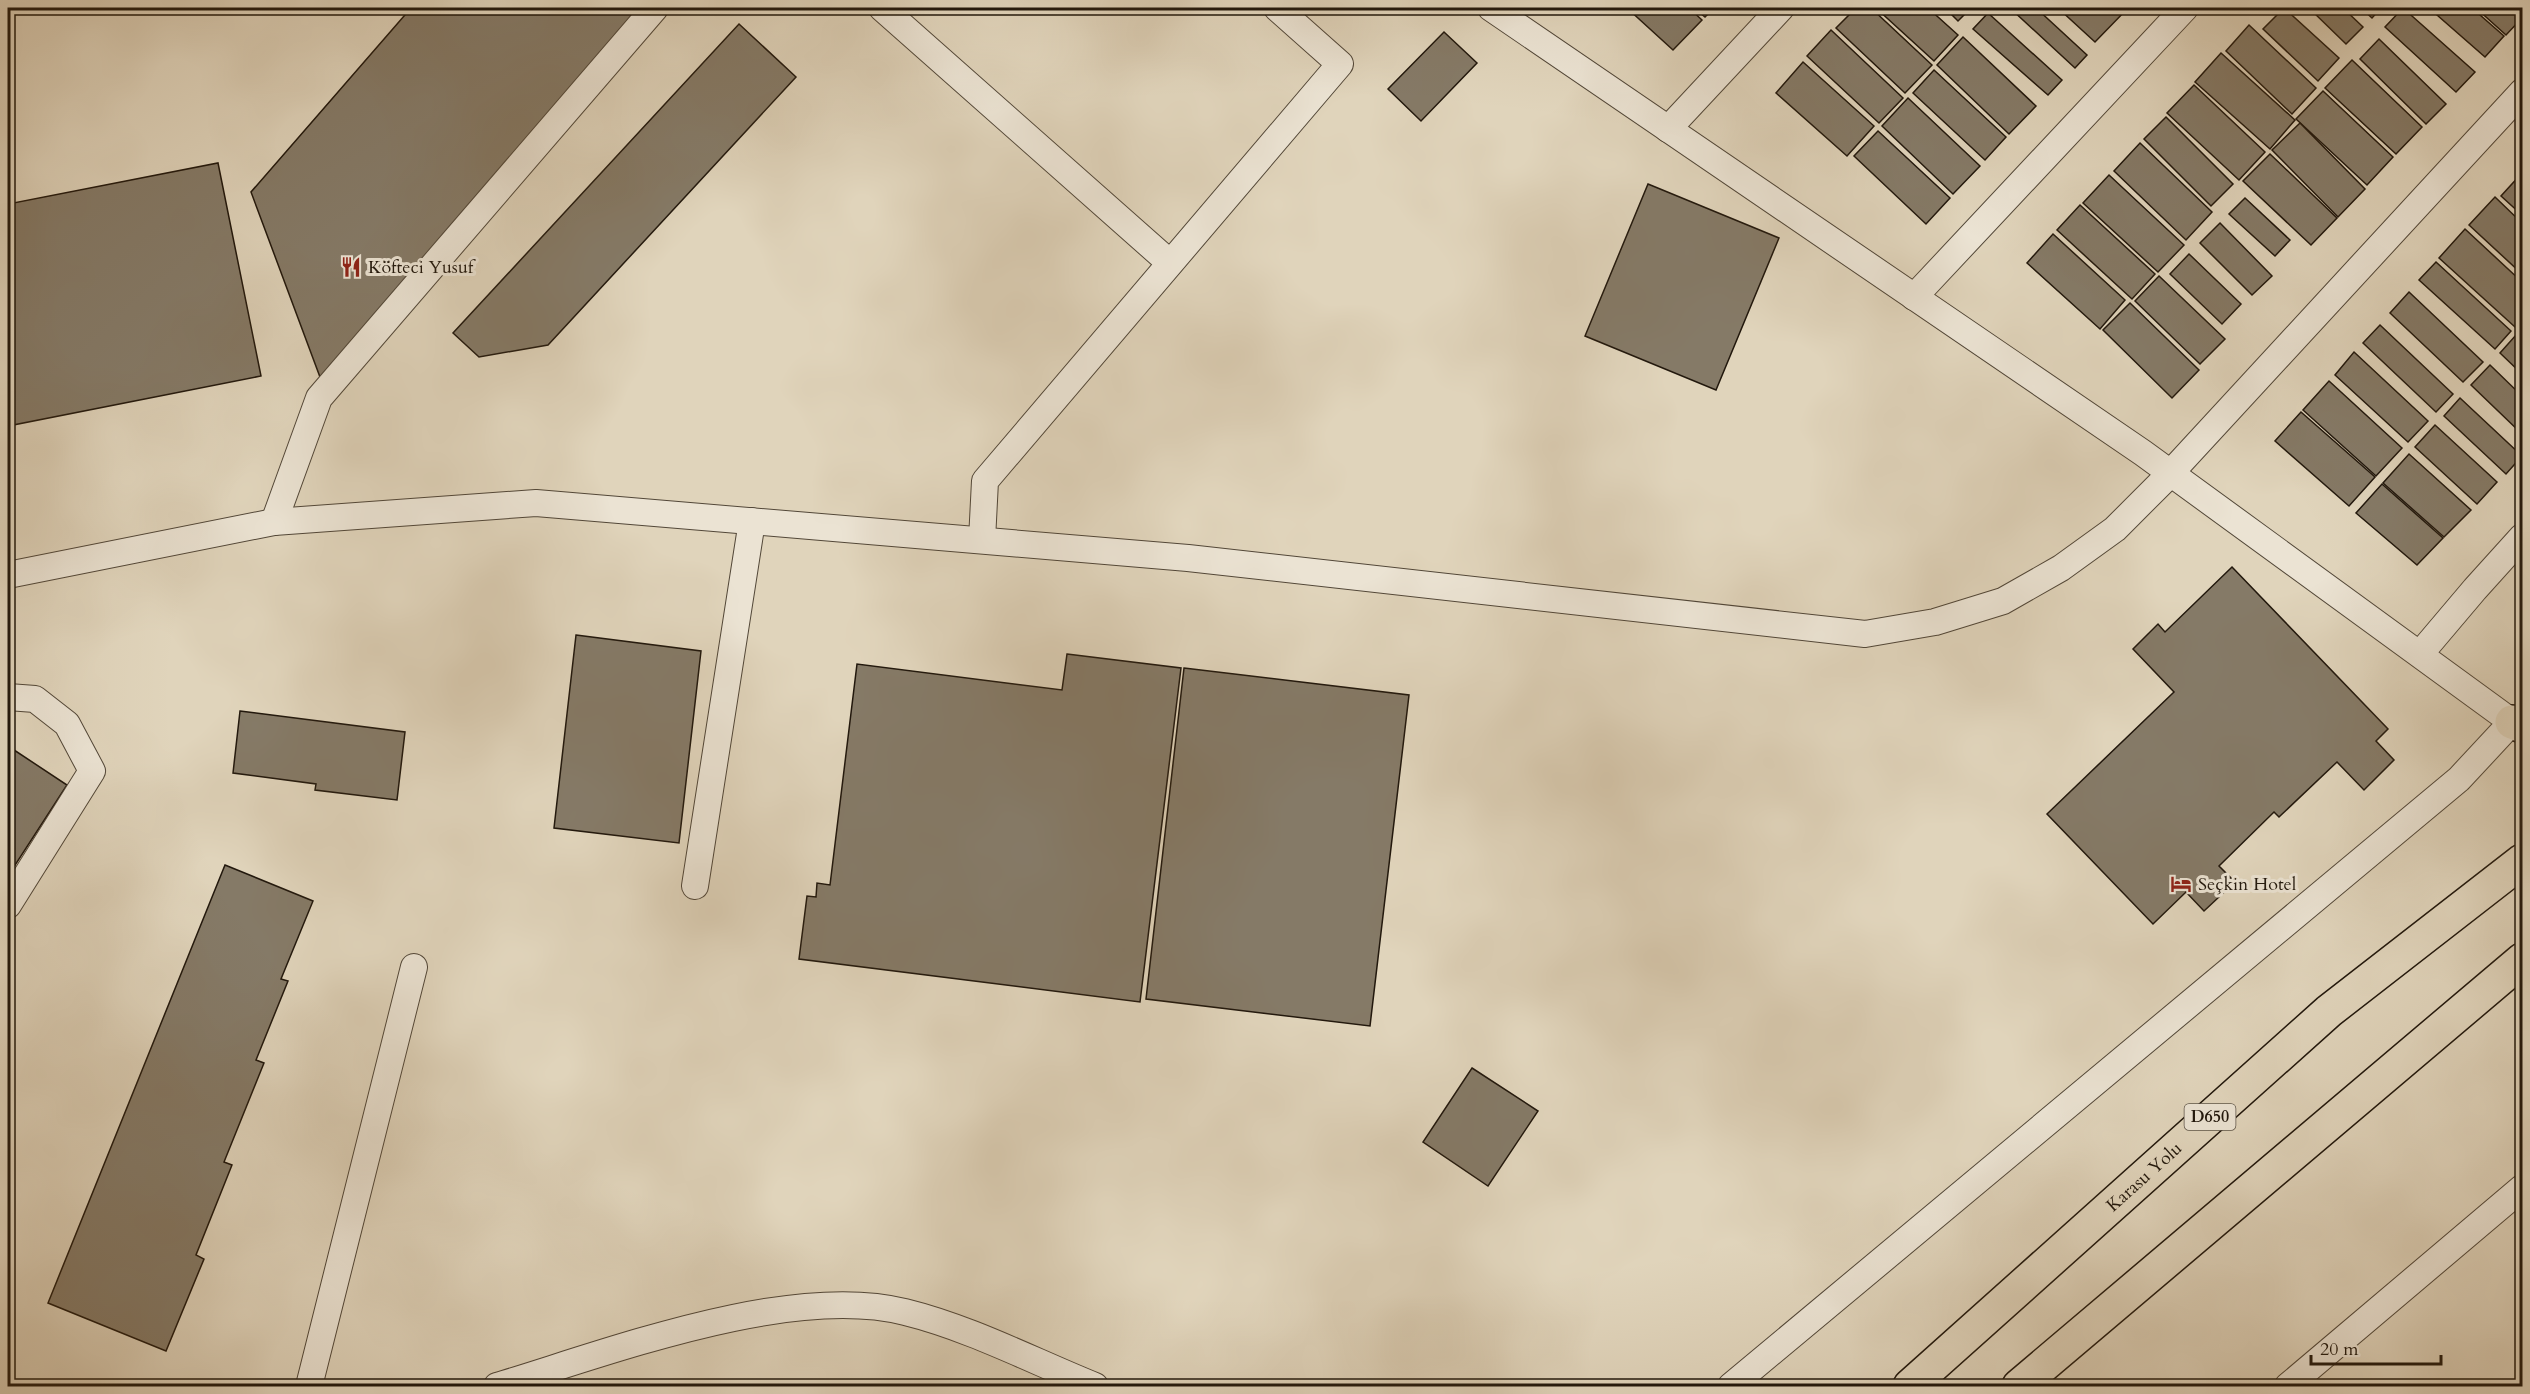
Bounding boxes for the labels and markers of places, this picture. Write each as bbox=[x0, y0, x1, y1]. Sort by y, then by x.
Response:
restaurant icon: Köfteci Yusuf bbox=[339, 255, 363, 279]
place label: Köfteci Yusuf bbox=[368, 255, 477, 280]
hotel icon: Seçkin Hotel bbox=[2169, 872, 2193, 896]
place label: Seçkin Hotel bbox=[2198, 872, 2297, 897]

